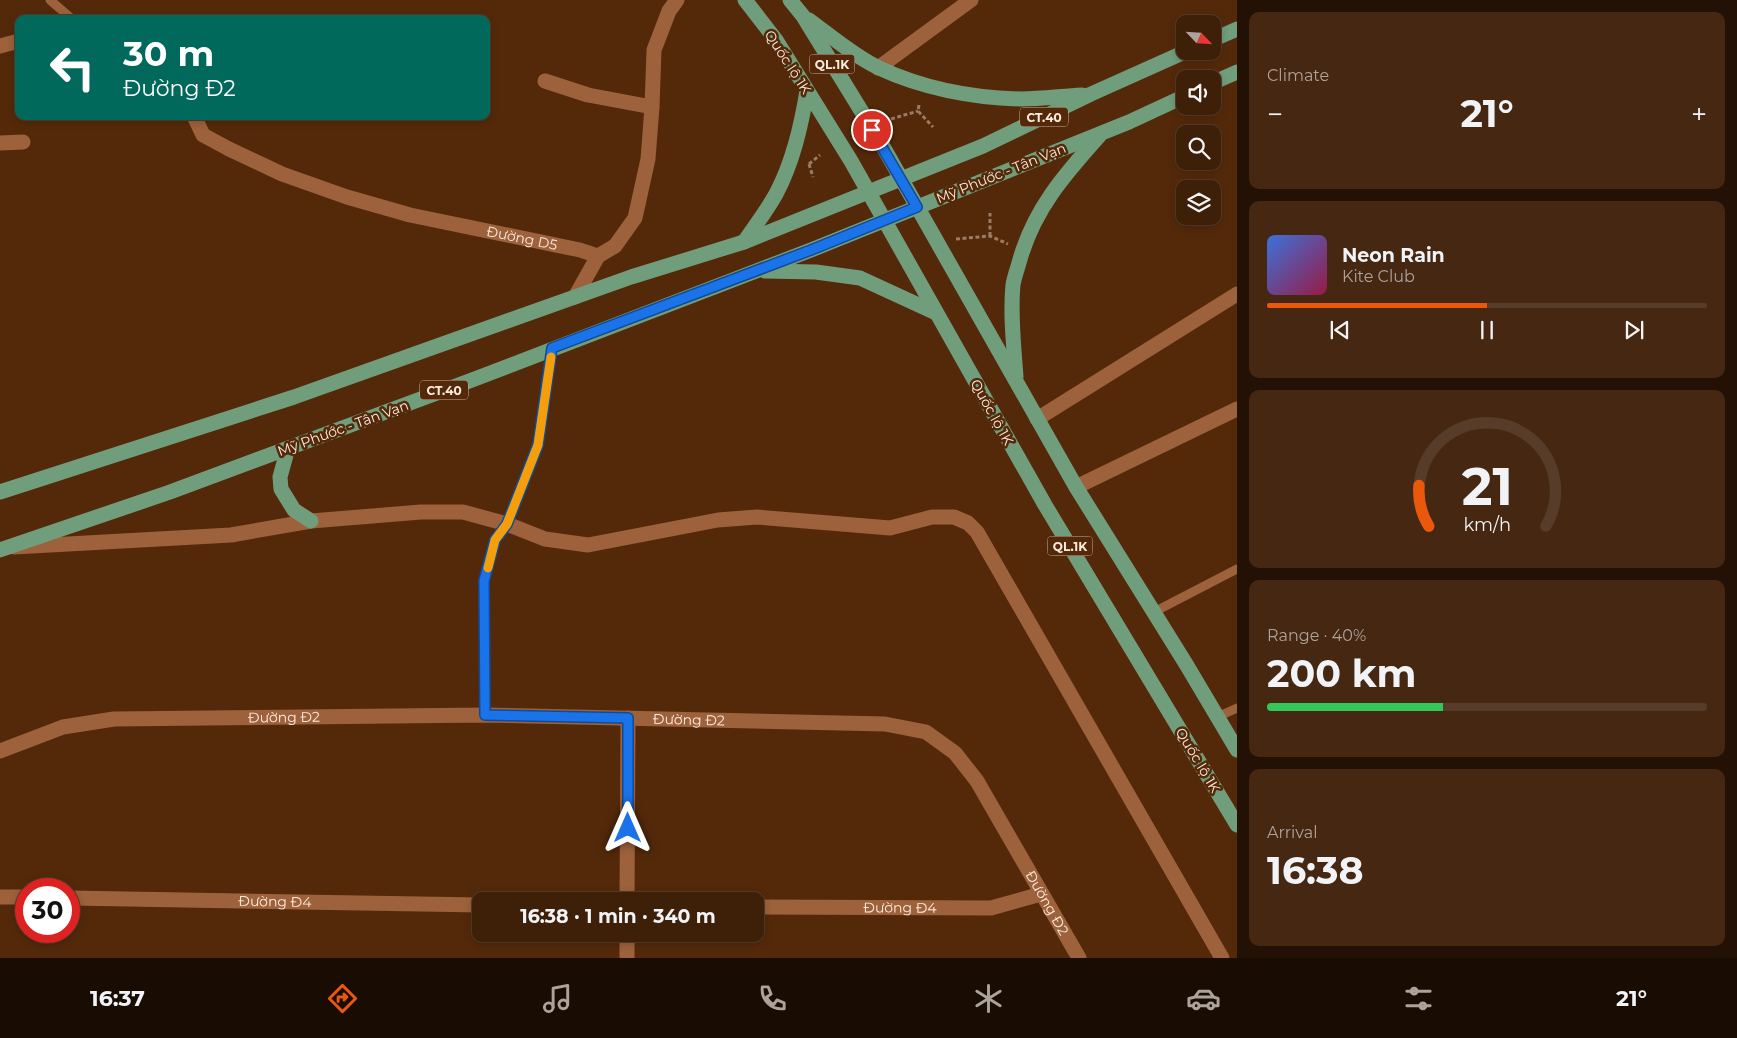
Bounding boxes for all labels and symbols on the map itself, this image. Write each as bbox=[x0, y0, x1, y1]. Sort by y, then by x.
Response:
north arrow bbox=[1176, 15, 1221, 60]
street label: Quốc lộ 1K bbox=[761, 27, 815, 97]
road number: QL.1K bbox=[810, 54, 854, 74]
road number: CT.40 bbox=[1020, 108, 1068, 126]
pin bbox=[851, 109, 893, 151]
street label: Mỹ Phước - Tân Vạn bbox=[933, 139, 1069, 207]
street label: Đường D5 bbox=[485, 222, 559, 254]
street label: Quốc lộ 1K bbox=[967, 376, 1018, 448]
road number: CT.40 bbox=[420, 380, 468, 400]
street label: Mỹ Phước - Tân Vạn bbox=[275, 396, 411, 460]
road number: QL.1K bbox=[1048, 536, 1092, 556]
street label: Đường Đ2 bbox=[248, 708, 320, 727]
street label: Đường Đ2 bbox=[653, 710, 725, 729]
street label: Quốc lộ 1K bbox=[1172, 724, 1224, 796]
position arrow bbox=[601, 801, 653, 853]
street label: Đường Đ2 bbox=[1021, 867, 1073, 939]
speed limit sign: 30 bbox=[15, 878, 80, 943]
street label: Đường Đ4 bbox=[238, 892, 312, 911]
street label: Đường Đ4 bbox=[863, 898, 937, 917]

